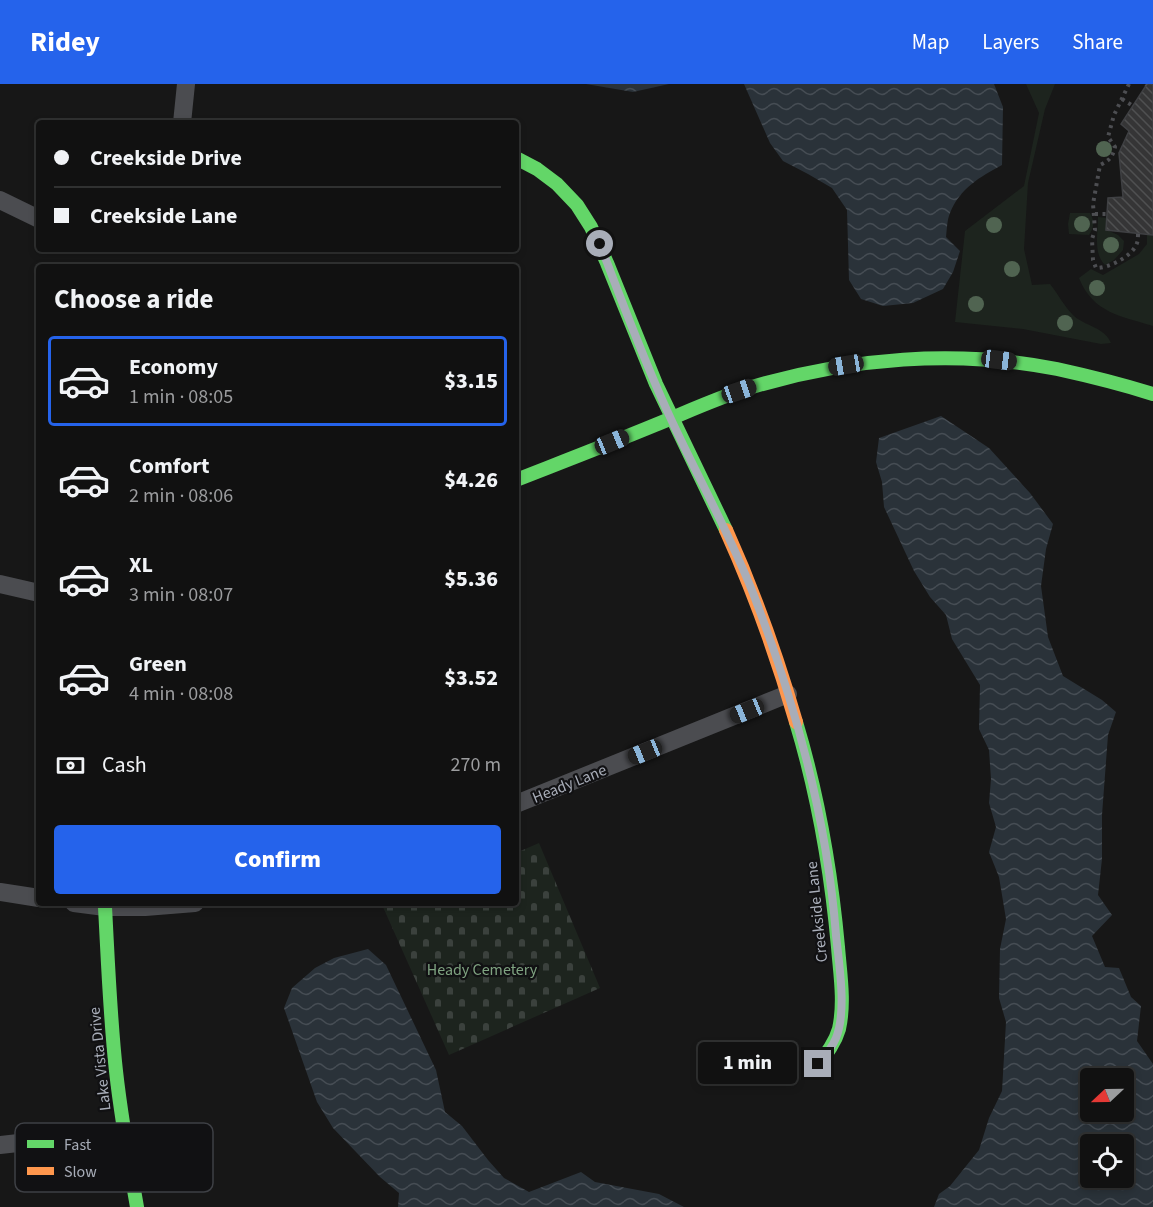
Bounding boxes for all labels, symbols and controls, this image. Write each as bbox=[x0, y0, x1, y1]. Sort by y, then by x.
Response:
text: Ridey bbox=[30, 22, 100, 62]
text: Map bbox=[912, 27, 949, 57]
text: Layers bbox=[982, 27, 1039, 57]
text: Share bbox=[1072, 27, 1123, 57]
text: Creekside Drive bbox=[90, 142, 242, 174]
text: Creekside Lane bbox=[90, 200, 237, 232]
route start bbox=[586, 230, 613, 257]
text: Choose a ride bbox=[54, 280, 214, 319]
car bbox=[980, 349, 1018, 371]
text: Economy bbox=[129, 351, 218, 383]
car bbox=[827, 353, 865, 377]
icon: car bbox=[57, 354, 111, 408]
text: $3.15 bbox=[444, 365, 498, 397]
car bbox=[719, 377, 759, 405]
text: 1 min · 08:05 bbox=[129, 383, 233, 411]
car bbox=[592, 427, 632, 457]
text: Comfort bbox=[129, 450, 210, 482]
icon: car bbox=[57, 453, 111, 507]
text: $4.26 bbox=[444, 464, 498, 496]
text: 2 min · 08:06 bbox=[129, 482, 233, 510]
text: XL bbox=[129, 549, 153, 581]
icon: car bbox=[57, 552, 111, 606]
text: $5.36 bbox=[444, 563, 498, 595]
text: 3 min · 08:07 bbox=[129, 581, 233, 609]
text: Green bbox=[129, 648, 187, 680]
icon: car bbox=[57, 651, 111, 705]
text: $3.52 bbox=[444, 662, 498, 694]
text: 4 min · 08:08 bbox=[129, 680, 233, 708]
car bbox=[727, 696, 767, 726]
car bbox=[625, 737, 665, 767]
icon: cash bbox=[54, 749, 87, 782]
text: Cash bbox=[102, 749, 147, 781]
text: 270 m bbox=[451, 751, 501, 779]
street label: Heady Lane bbox=[529, 759, 610, 809]
button: Confirm bbox=[54, 825, 501, 894]
street label: Creekside Lane bbox=[801, 860, 833, 964]
park label: Heady Cemetery bbox=[427, 959, 538, 981]
street label: Lake Vista Drive bbox=[84, 1006, 116, 1112]
callout: 1 min bbox=[698, 1043, 797, 1085]
text: 1 min bbox=[723, 1049, 772, 1077]
route end bbox=[804, 1050, 831, 1077]
north arrow bbox=[1080, 1068, 1134, 1122]
map controls bbox=[1080, 1068, 1134, 1188]
legend bbox=[15, 1123, 213, 1192]
text: Fast bbox=[64, 1134, 92, 1156]
button: locate bbox=[1080, 1134, 1134, 1188]
text: Slow bbox=[64, 1161, 97, 1183]

